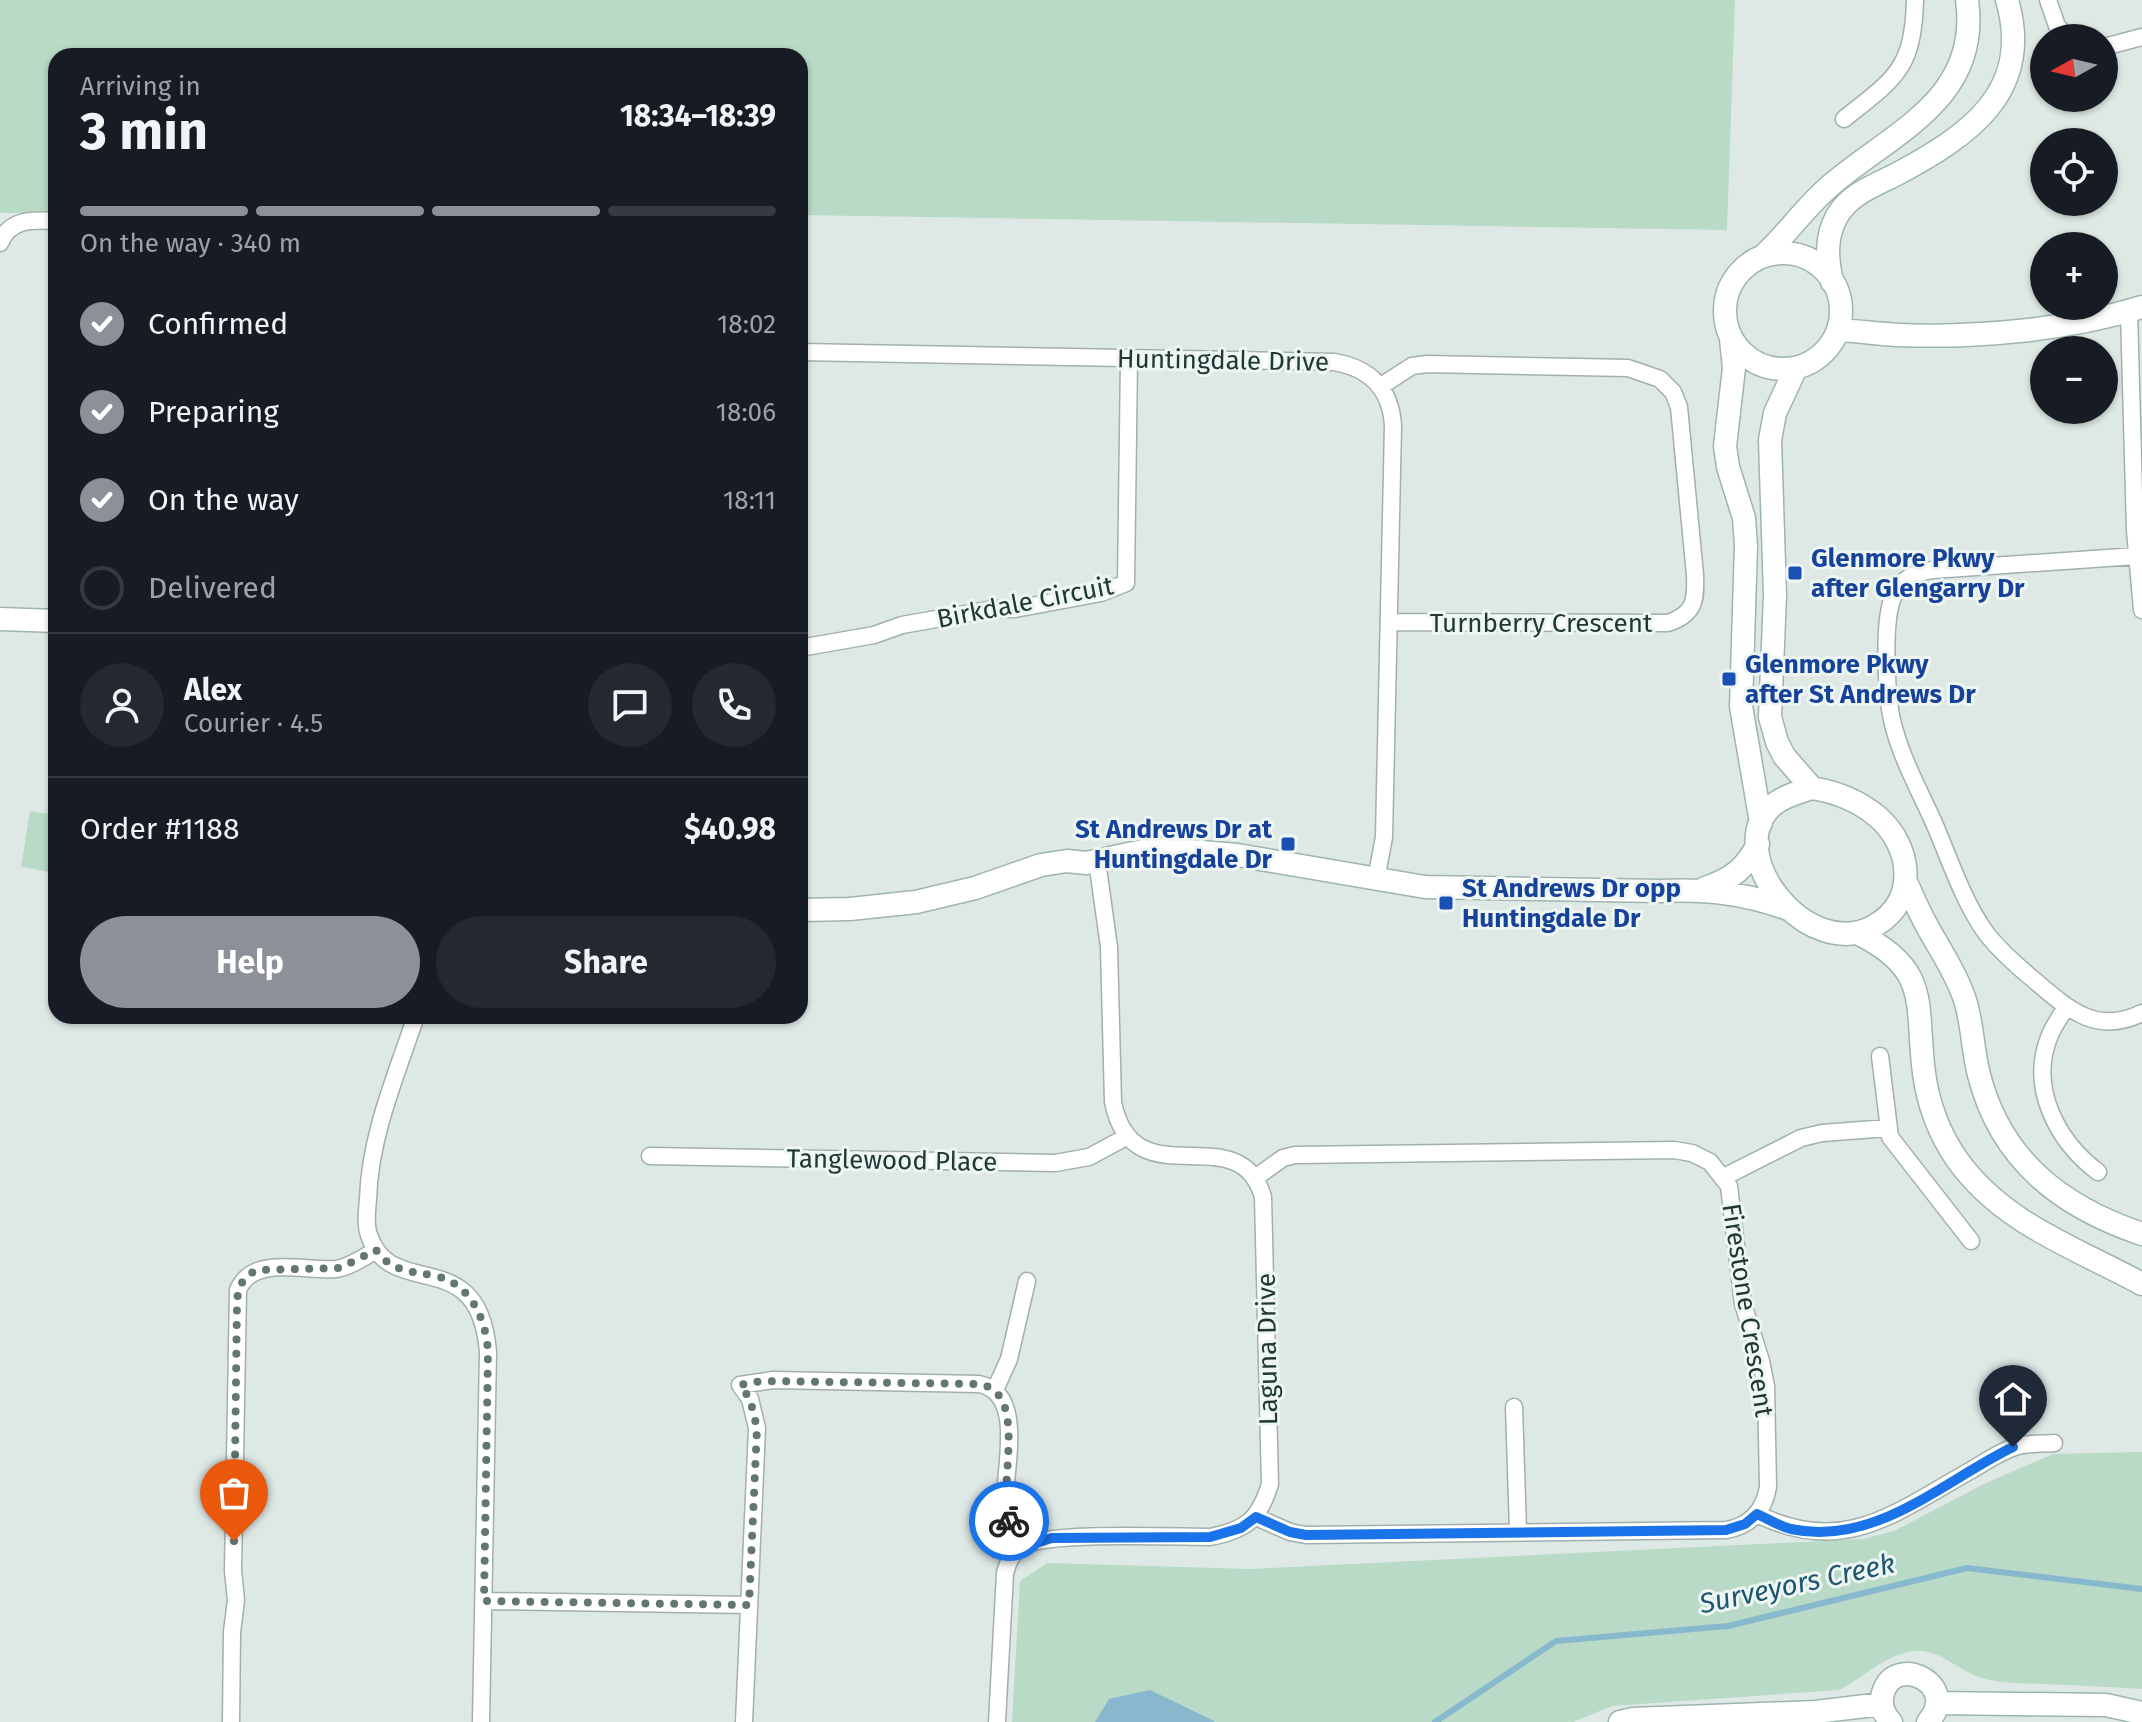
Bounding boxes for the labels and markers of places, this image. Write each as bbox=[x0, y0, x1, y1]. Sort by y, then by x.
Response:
place label: Glenmore Pkwy after Glengarry Dr bbox=[1811, 543, 2025, 604]
marker: Glenmore Pkwy after Glengarry Dr bbox=[1786, 564, 1804, 582]
place label: Glenmore Pkwy after St Andrews Dr bbox=[1745, 649, 1976, 710]
marker: Glenmore Pkwy after St Andrews Dr bbox=[1720, 670, 1738, 688]
place label: St Andrews Dr at Huntingdale Dr bbox=[1075, 814, 1273, 875]
marker: St Andrews Dr at Huntingdale Dr bbox=[1279, 835, 1297, 853]
place label: St Andrews Dr opp Huntingdale Dr bbox=[1462, 873, 1681, 934]
marker: St Andrews Dr opp Huntingdale Dr bbox=[1437, 894, 1455, 912]
pin bbox=[1979, 1365, 2047, 1447]
pin bbox=[200, 1459, 268, 1541]

